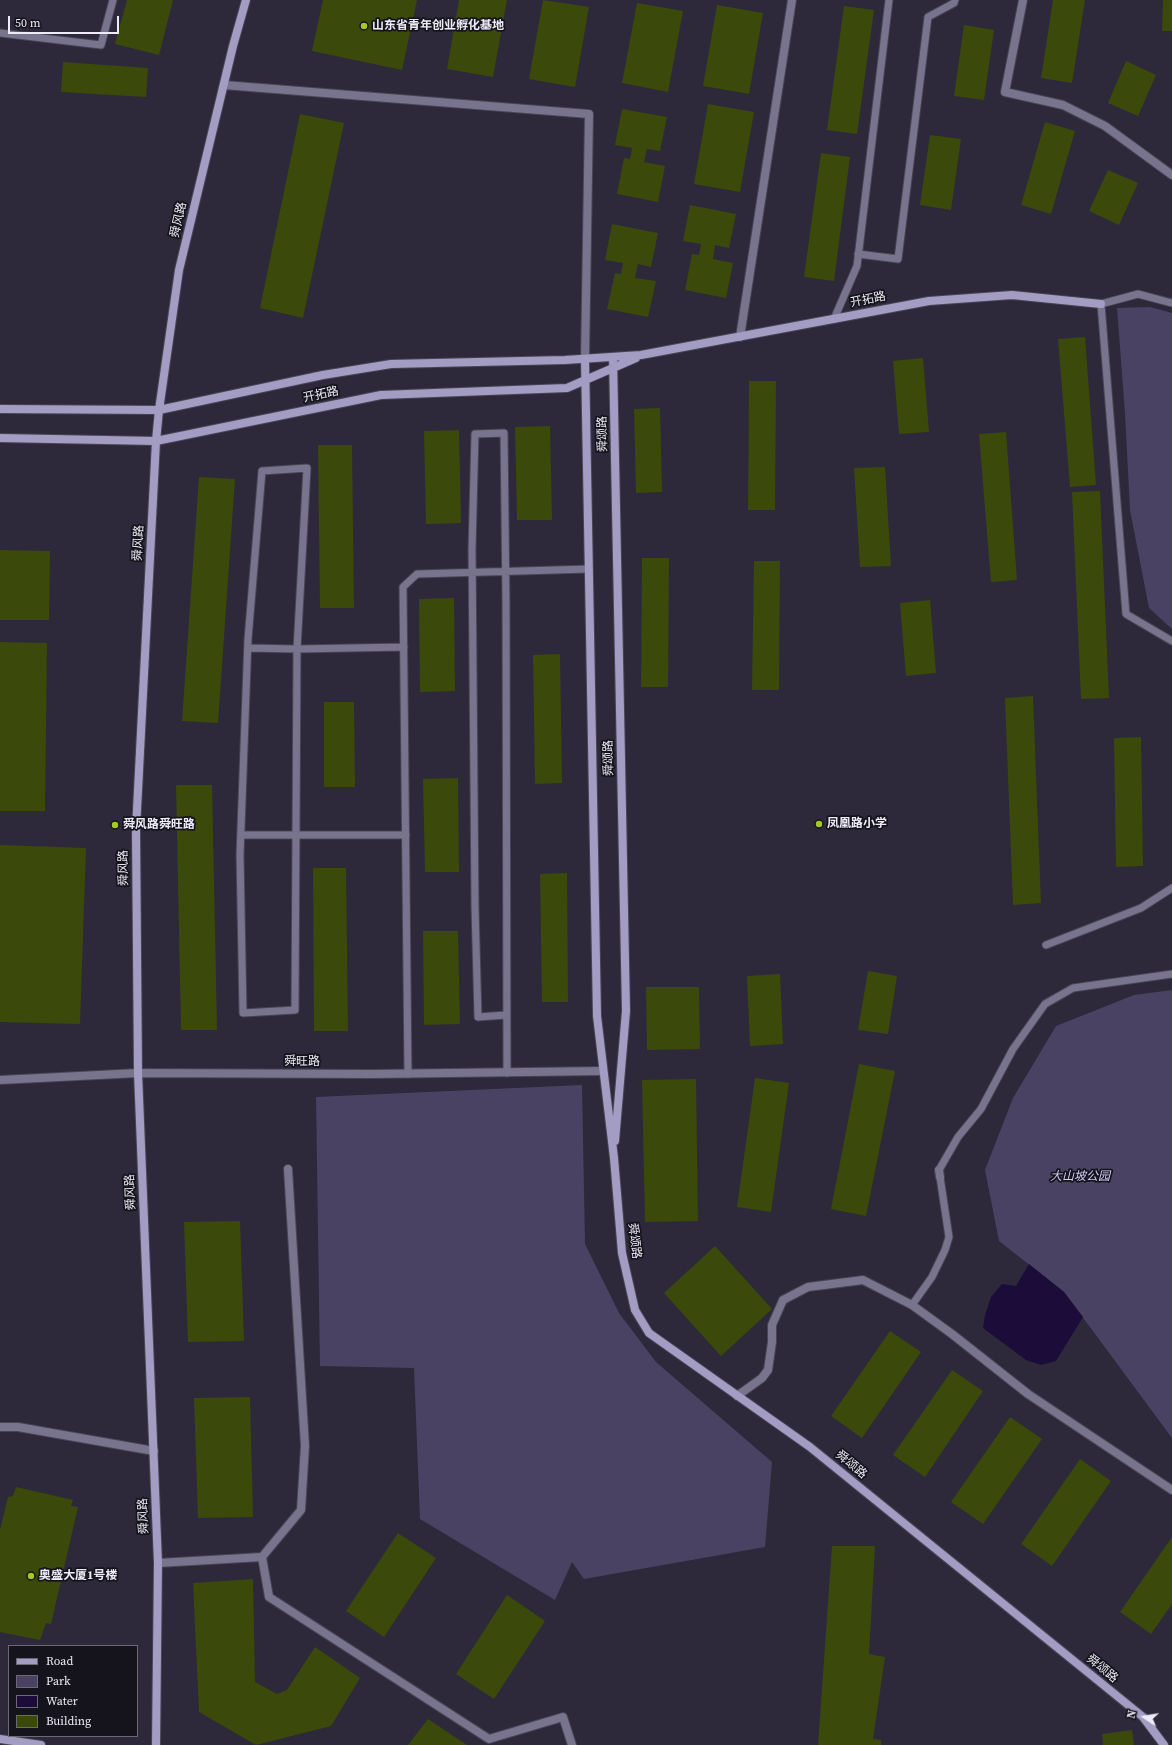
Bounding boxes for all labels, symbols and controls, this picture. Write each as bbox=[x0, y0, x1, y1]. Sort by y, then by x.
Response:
scale bar bbox=[10, 8, 121, 34]
text: 50 m bbox=[15, 15, 41, 31]
place label: 山东省青年创业孵化基地 bbox=[372, 19, 504, 33]
marker: 山东省青年创业孵化基地 bbox=[359, 21, 369, 31]
street label: 舜风路 bbox=[168, 201, 190, 239]
street label: 开拓路 bbox=[849, 289, 887, 311]
street label: 开拓路 bbox=[302, 384, 340, 406]
street label: 舜颂路 bbox=[595, 416, 611, 452]
street label: 舜风路 bbox=[131, 525, 147, 561]
street label: 舜颂路 bbox=[601, 740, 617, 776]
place label: 凤凰路小学 bbox=[827, 817, 887, 831]
place label: 舜风路舜旺路 bbox=[123, 818, 195, 832]
marker: 凤凰路小学 bbox=[814, 819, 824, 829]
marker: 舜风路舜旺路 bbox=[110, 820, 120, 830]
street label: 舜风路 bbox=[116, 850, 132, 886]
street label: 舜旺路 bbox=[284, 1055, 320, 1069]
park label: 大山坡公园 bbox=[1050, 1170, 1110, 1184]
street label: 舜风路 bbox=[123, 1174, 139, 1210]
street label: 舜颂路 bbox=[625, 1222, 643, 1260]
street label: 舜颂路 bbox=[832, 1448, 870, 1482]
street label: 舜风路 bbox=[136, 1498, 152, 1534]
place label: 奥盛大厦1号楼 bbox=[39, 1569, 118, 1583]
marker: 奥盛大厦1号楼 bbox=[26, 1571, 36, 1581]
legend bbox=[8, 1645, 138, 1737]
street label: 舜颂路 bbox=[1083, 1652, 1121, 1686]
text: Road bbox=[46, 1653, 73, 1669]
text: Park bbox=[46, 1673, 71, 1689]
text: Water bbox=[46, 1693, 78, 1709]
north arrow bbox=[1124, 1697, 1164, 1737]
text: N bbox=[1124, 1709, 1140, 1720]
text: Building bbox=[46, 1713, 91, 1729]

